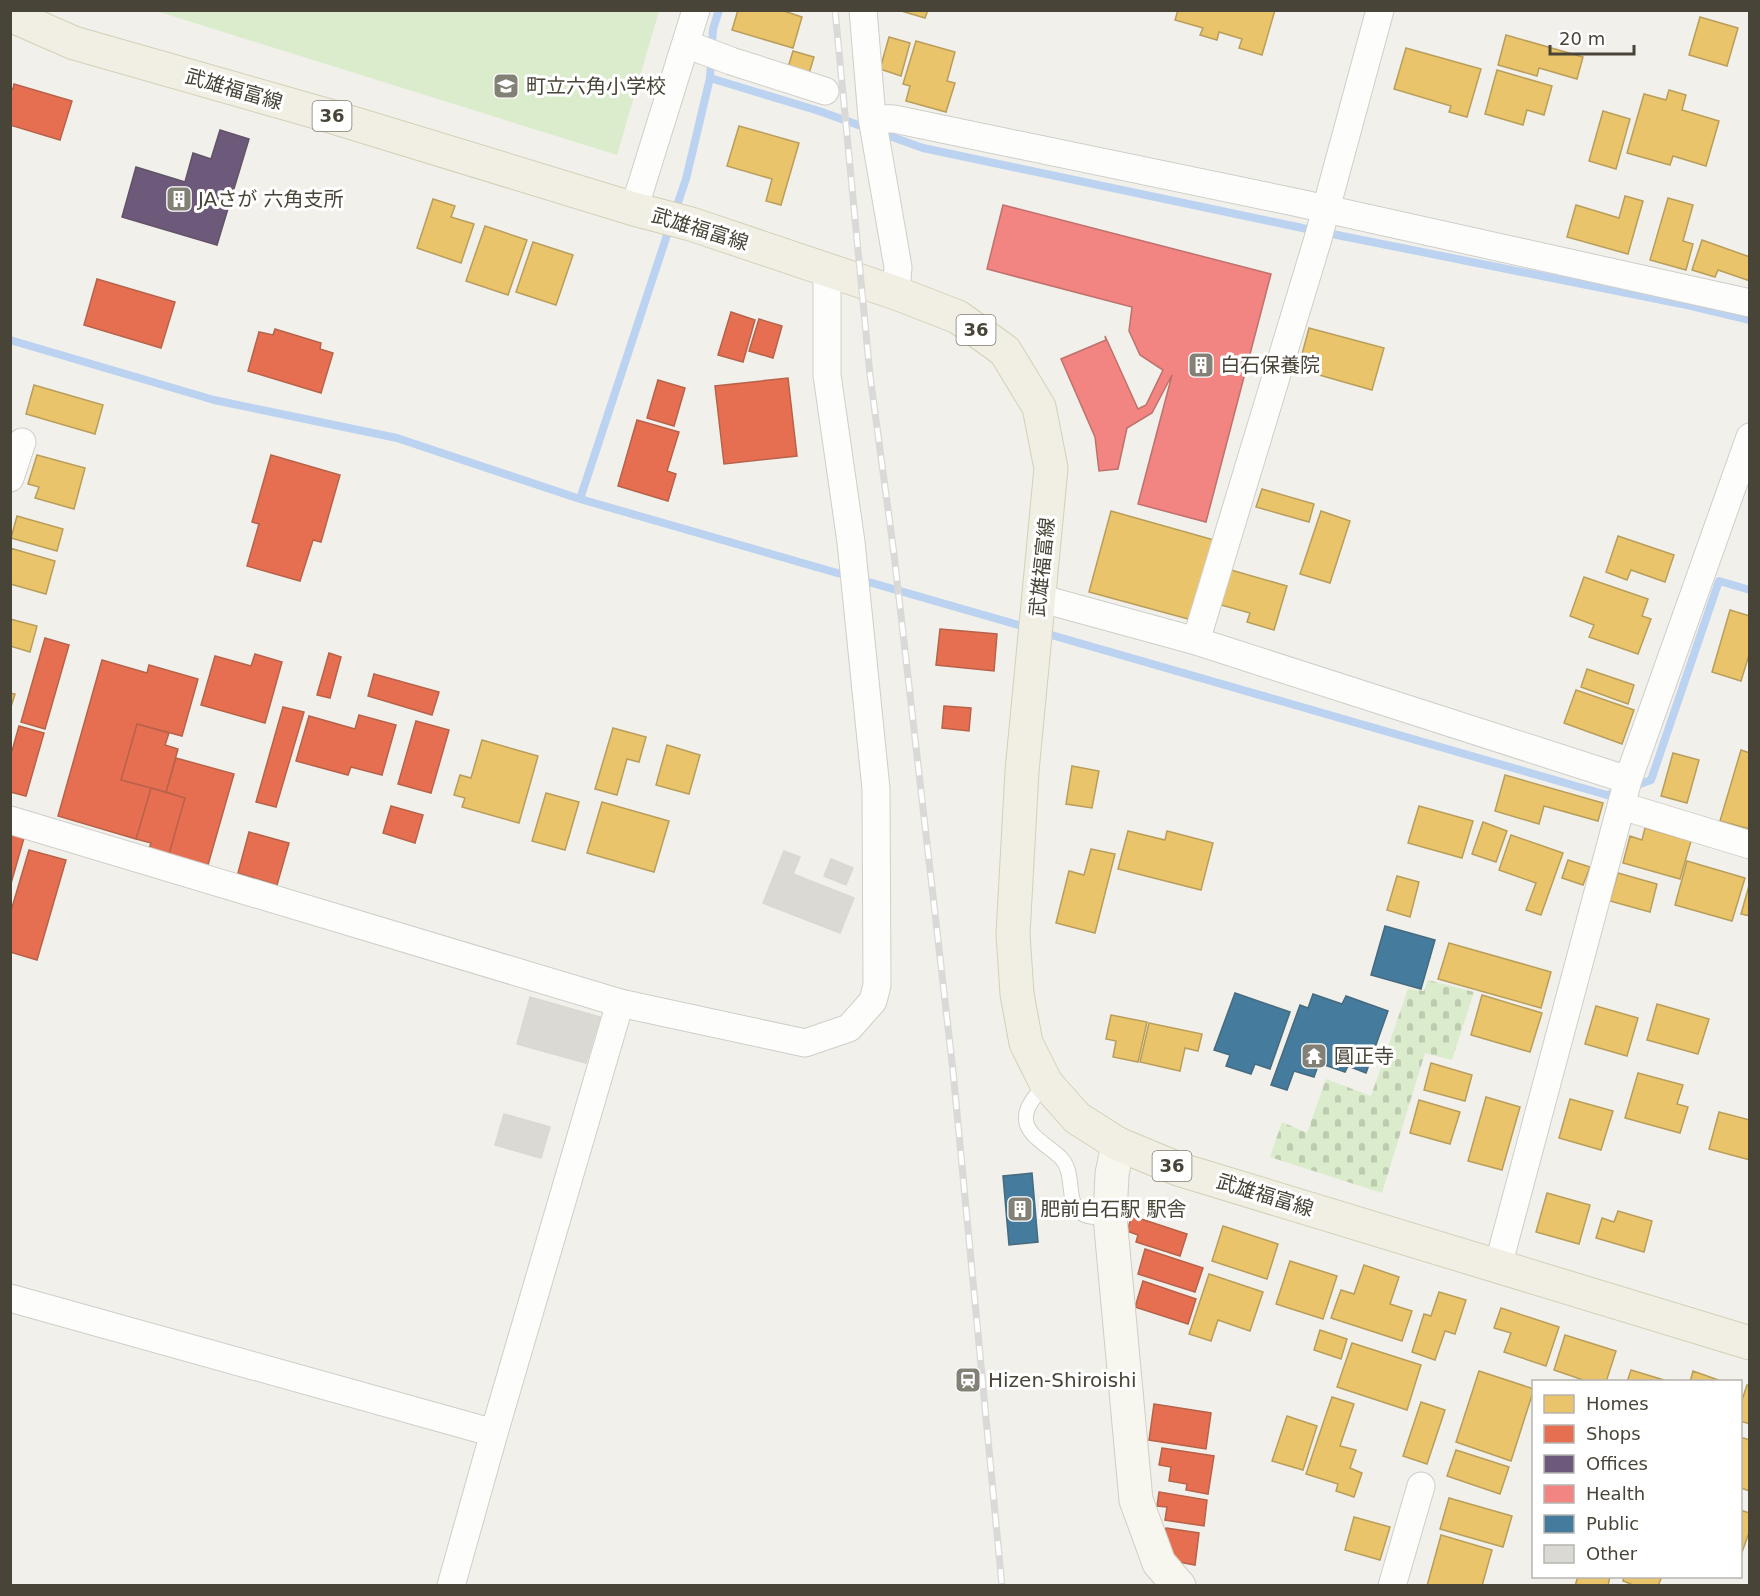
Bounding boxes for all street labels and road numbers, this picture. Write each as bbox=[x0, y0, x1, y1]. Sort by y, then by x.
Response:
street label: 武雄福富線 bbox=[183, 64, 285, 114]
road number: 36 bbox=[312, 101, 352, 131]
street label: 武雄福富線 bbox=[649, 203, 751, 255]
road number: 36 bbox=[956, 315, 996, 345]
street label: 武雄福富線 bbox=[1025, 516, 1059, 618]
road number: 36 bbox=[1152, 1151, 1192, 1181]
street label: 武雄福富線 bbox=[1214, 1169, 1316, 1221]

